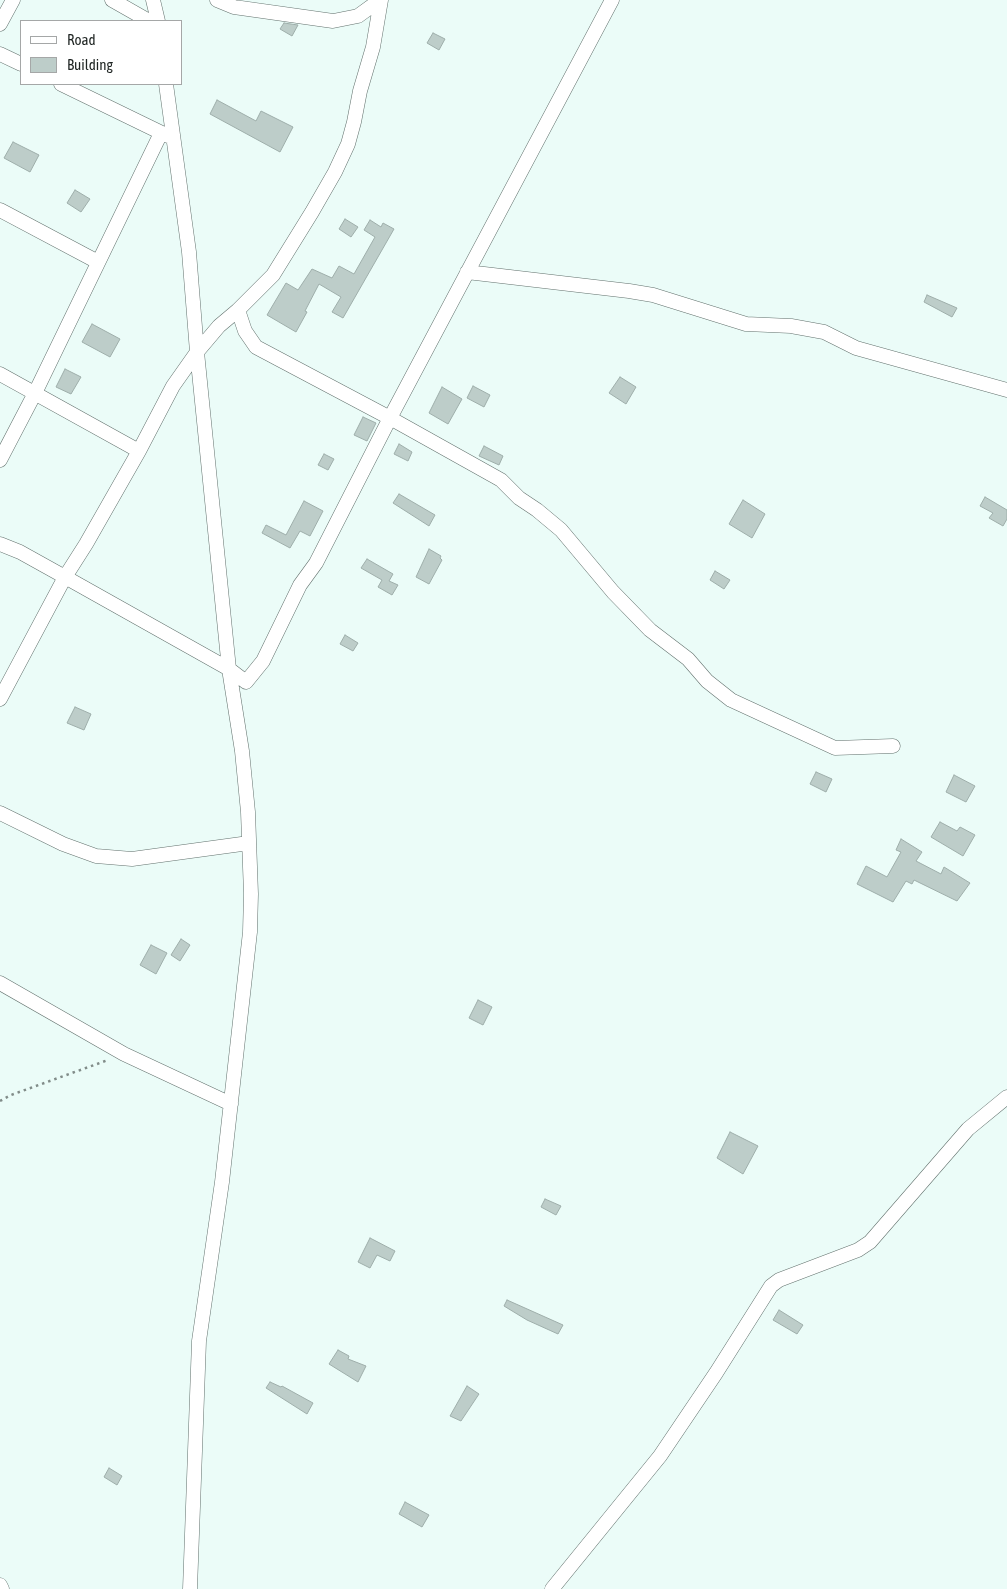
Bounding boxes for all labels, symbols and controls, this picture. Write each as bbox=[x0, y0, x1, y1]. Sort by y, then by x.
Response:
legend bbox=[20, 20, 182, 85]
text: Road bbox=[67, 31, 96, 48]
text: Building bbox=[67, 56, 113, 73]

